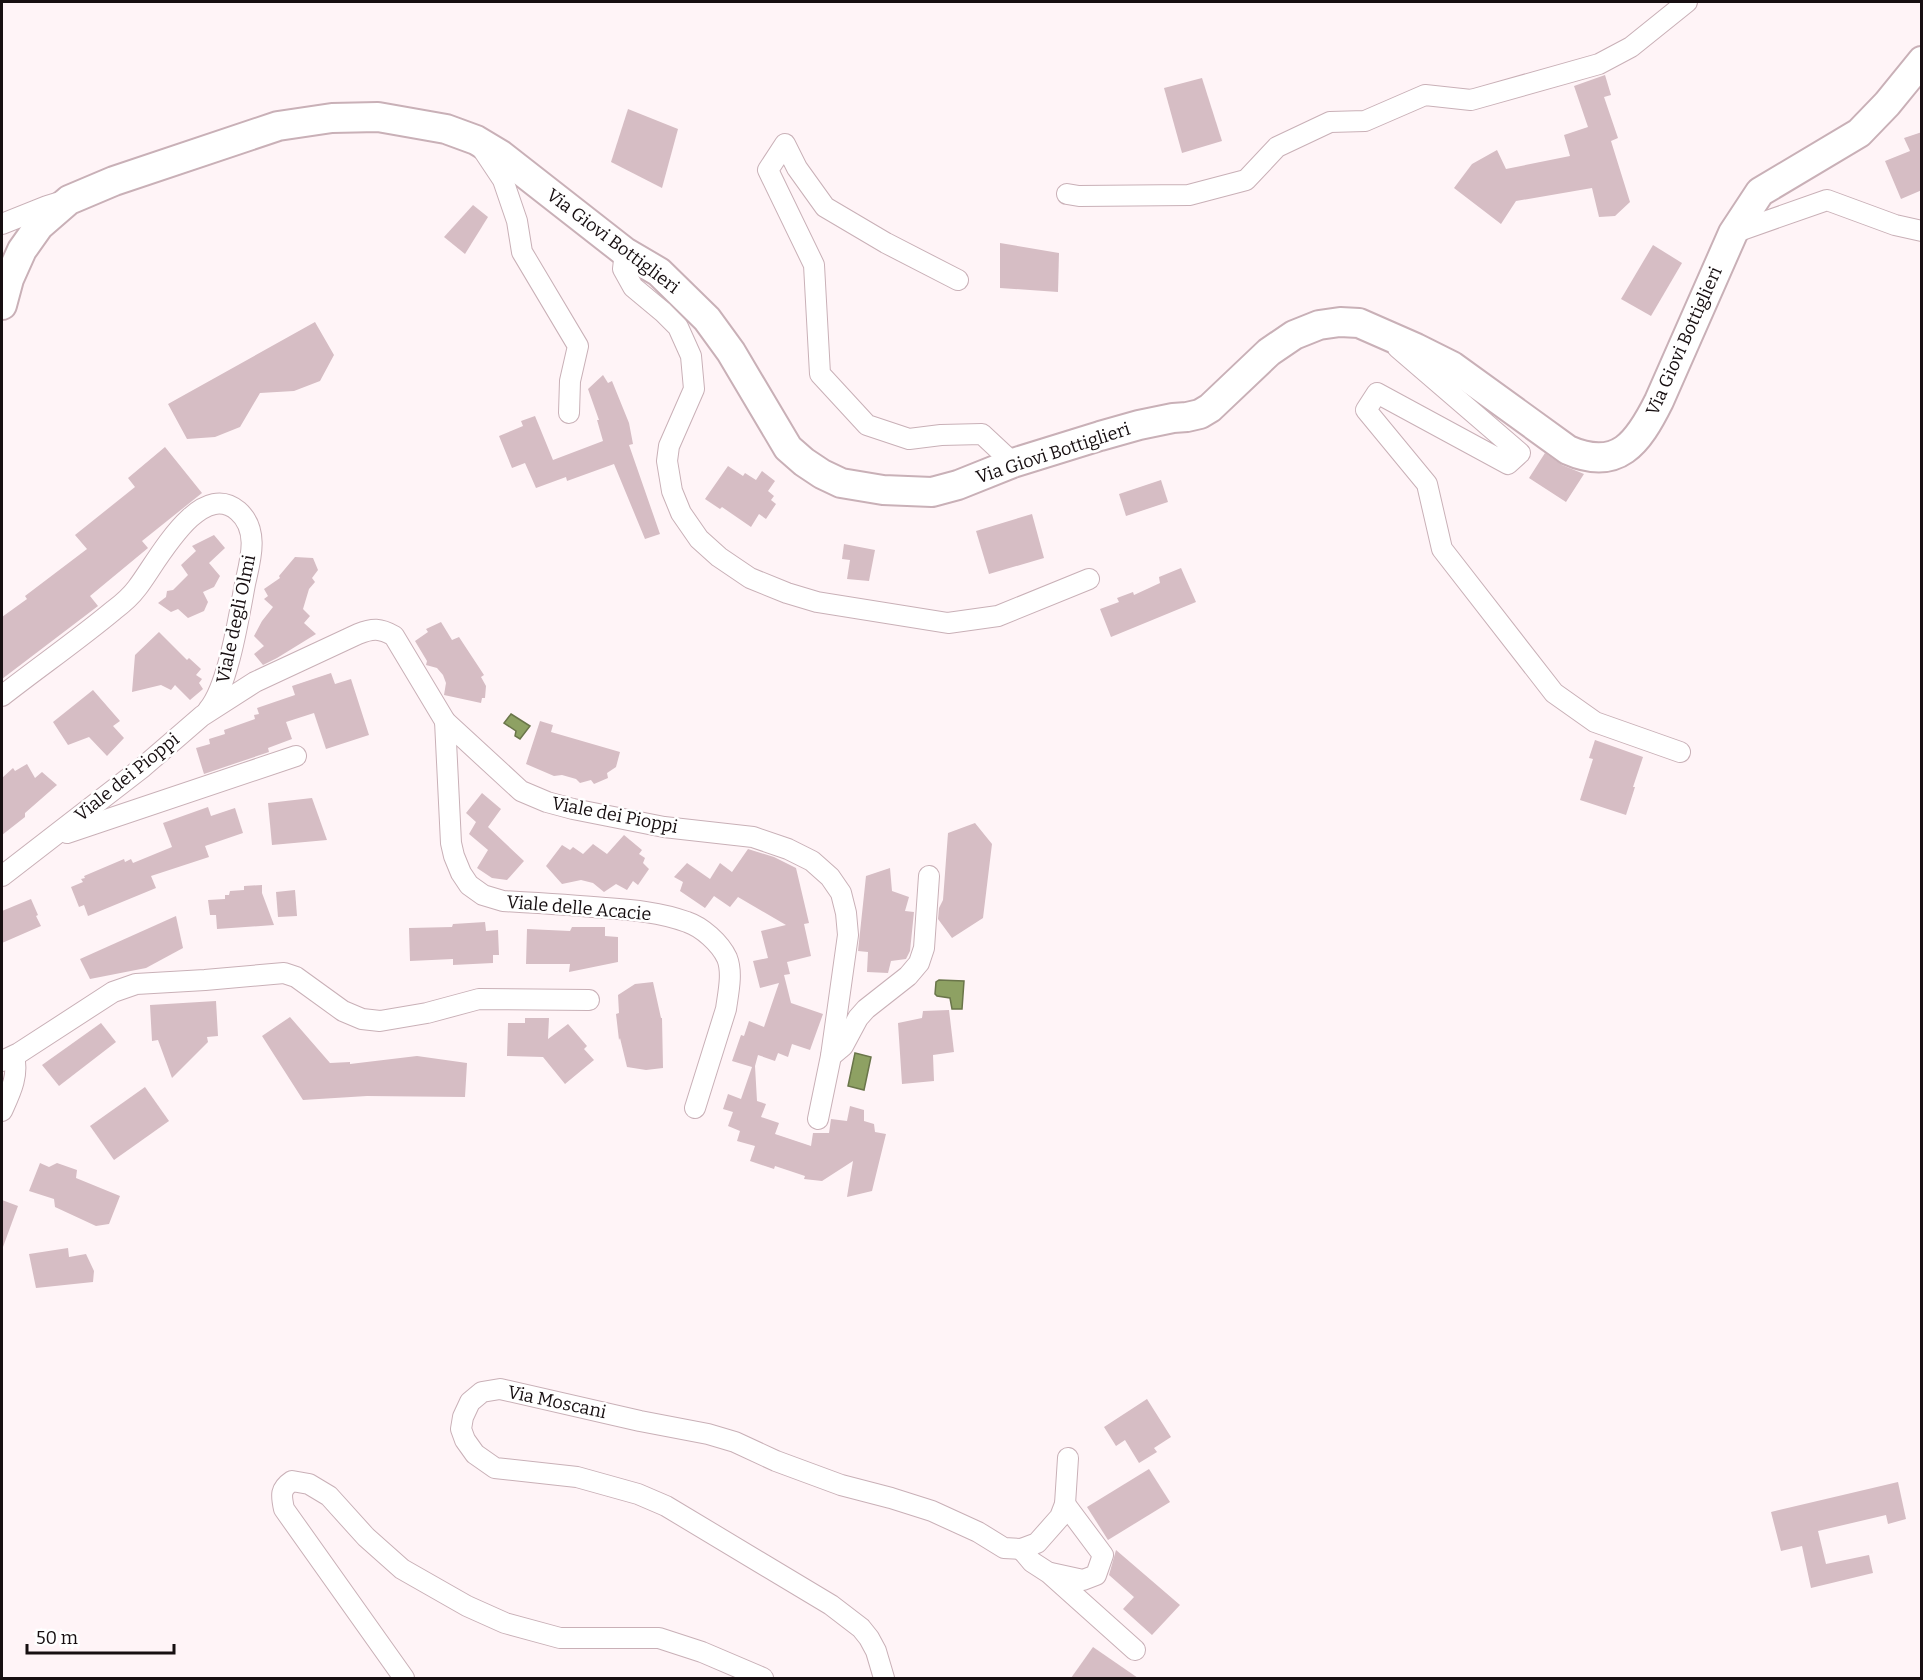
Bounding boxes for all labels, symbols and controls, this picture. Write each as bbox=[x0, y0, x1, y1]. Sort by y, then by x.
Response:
street label: Via Giovi Bottiglieri bbox=[542, 184, 684, 298]
street label: Via Giovi Bottiglieri bbox=[1641, 263, 1727, 419]
street label: Via Giovi Bottiglieri bbox=[973, 418, 1133, 488]
street label: Viale degli Olmi bbox=[212, 553, 260, 685]
street label: Viale dei Pioppi bbox=[70, 728, 184, 826]
street label: Viale dei Pioppi bbox=[550, 792, 680, 838]
street label: Viale delle Acacie bbox=[506, 891, 652, 925]
street label: Via Moscani bbox=[506, 1381, 608, 1423]
scale bar bbox=[27, 1617, 174, 1655]
text: 50 m bbox=[36, 1627, 78, 1649]

